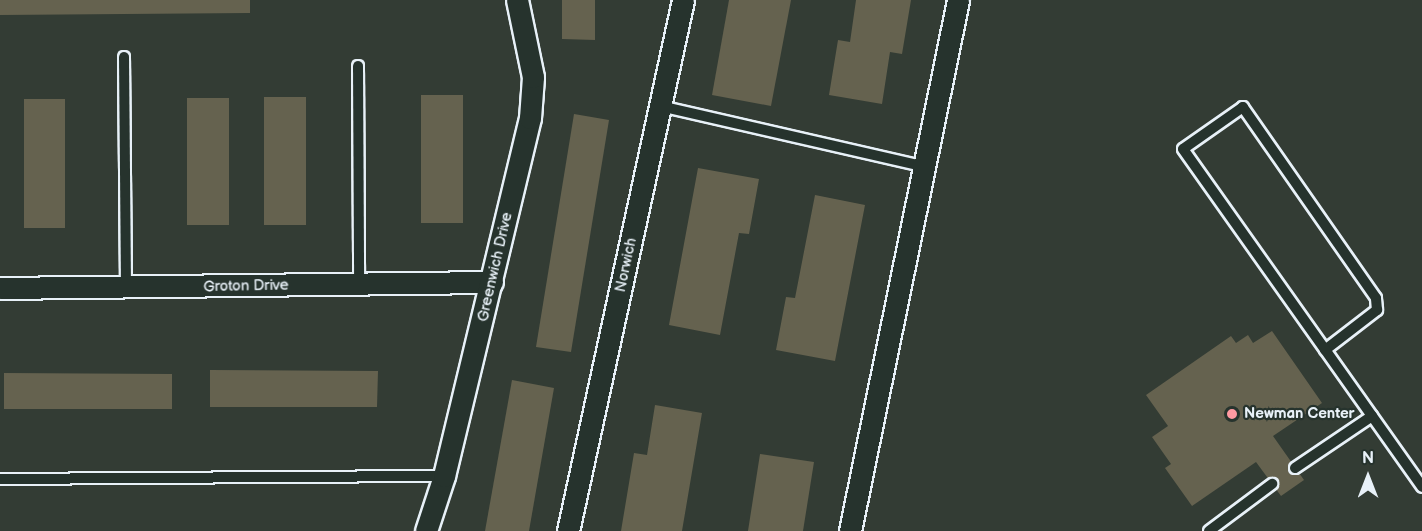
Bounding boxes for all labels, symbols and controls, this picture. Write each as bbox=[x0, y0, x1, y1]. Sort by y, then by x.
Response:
street label: Greenwich Drive bbox=[474, 211, 516, 323]
street label: Norwich bbox=[611, 236, 641, 294]
street label: Groton Drive bbox=[203, 276, 289, 296]
place label: Newman Center bbox=[1244, 405, 1355, 423]
marker: Newman Center bbox=[1225, 407, 1239, 421]
north arrow bbox=[1338, 447, 1398, 507]
text: N bbox=[1362, 449, 1374, 468]

